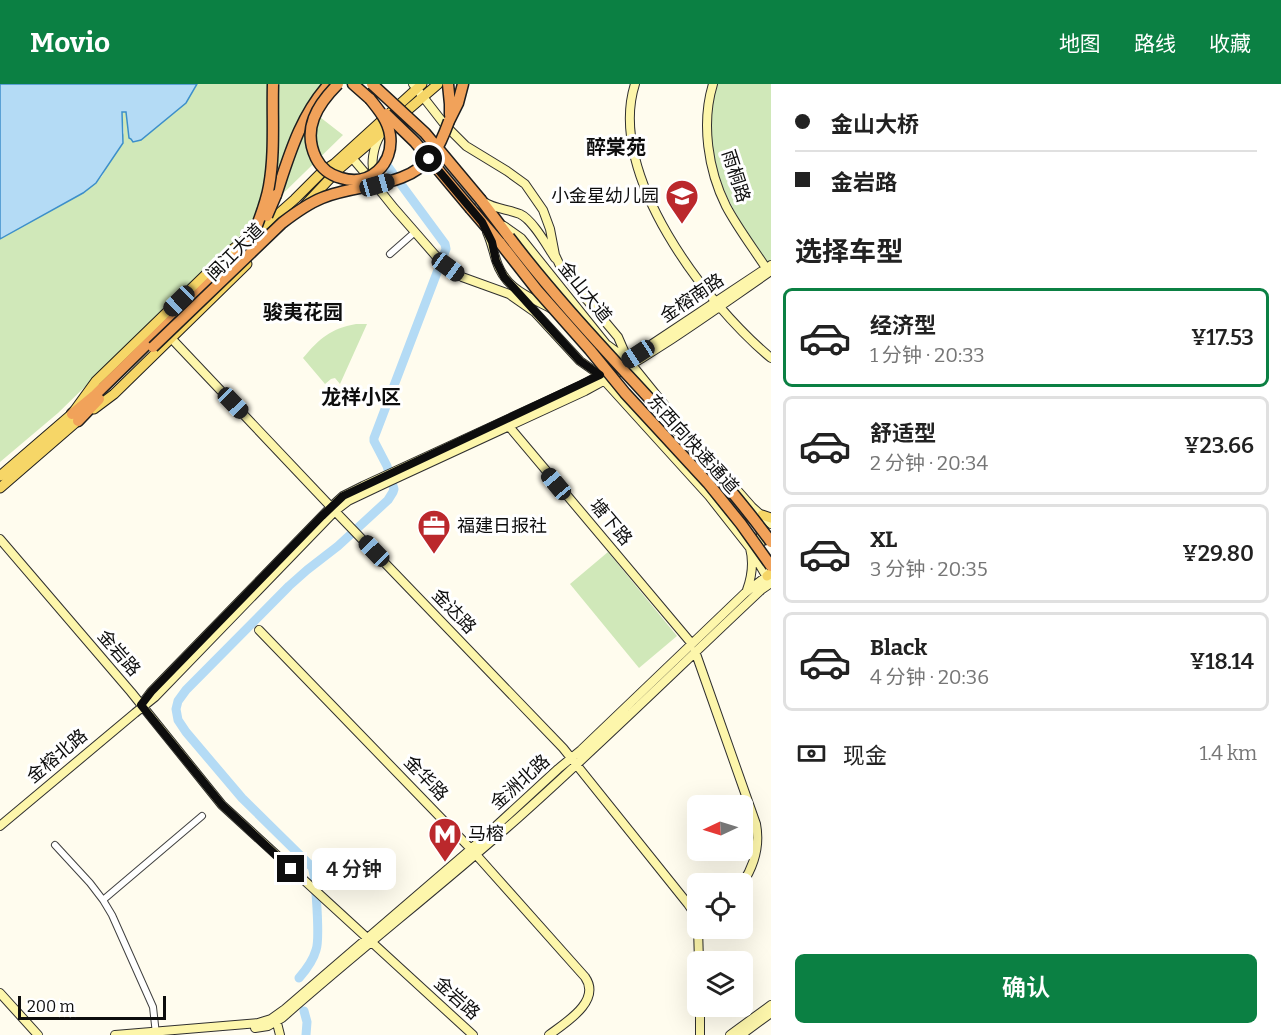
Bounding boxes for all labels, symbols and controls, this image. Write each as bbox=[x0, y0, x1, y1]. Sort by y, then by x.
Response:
text: Movio bbox=[30, 26, 110, 59]
text: 地图 bbox=[1059, 31, 1101, 57]
text: 路线 bbox=[1134, 31, 1176, 57]
text: 收藏 bbox=[1209, 31, 1251, 57]
text: 金山大桥 bbox=[831, 111, 919, 138]
district label: 醉棠苑 bbox=[586, 135, 646, 159]
route start bbox=[415, 145, 442, 172]
street label: 雨桐路 bbox=[717, 147, 755, 205]
text: 金岩路 bbox=[831, 169, 897, 196]
car bbox=[357, 171, 397, 199]
school or university icon: 小金星幼儿园 bbox=[664, 178, 700, 225]
place label: 小金星幼儿园 bbox=[551, 185, 659, 207]
street label: 闽江大道 bbox=[202, 219, 268, 285]
text: 选择车型 bbox=[795, 236, 903, 268]
car bbox=[428, 249, 468, 285]
street label: 金山大道 bbox=[554, 257, 616, 327]
street label: 金榕南路 bbox=[656, 269, 728, 327]
car bbox=[160, 282, 198, 320]
district label: 骏夷花园 bbox=[263, 300, 343, 324]
icon: car bbox=[798, 311, 852, 365]
text: 经济型 bbox=[870, 312, 936, 339]
text: ¥17.53 bbox=[1191, 324, 1254, 351]
car bbox=[618, 337, 658, 371]
text: 1 分钟 · 20:33 bbox=[870, 343, 985, 367]
car bbox=[214, 384, 252, 422]
district label: 龙祥小区 bbox=[321, 385, 401, 409]
street label: 东西向快速通道 bbox=[643, 390, 743, 498]
icon: car bbox=[798, 419, 852, 473]
text: 舒适型 bbox=[870, 420, 936, 447]
text: ¥23.66 bbox=[1184, 432, 1254, 459]
text: 2 分钟 · 20:34 bbox=[870, 451, 988, 475]
car bbox=[538, 464, 574, 504]
street label: 塘下路 bbox=[585, 494, 637, 550]
office icon: 福建日报社 bbox=[416, 508, 452, 555]
place label: 福建日报社 bbox=[457, 515, 547, 537]
text: XL bbox=[870, 526, 897, 553]
icon: car bbox=[798, 527, 852, 581]
car bbox=[355, 532, 393, 570]
text: ¥29.80 bbox=[1182, 540, 1254, 567]
text: 3 分钟 · 20:35 bbox=[870, 557, 988, 581]
street label: 金达路 bbox=[427, 584, 481, 638]
street label: 金岩路 bbox=[93, 625, 145, 681]
text: Black bbox=[870, 634, 927, 661]
icon: car bbox=[798, 635, 852, 689]
text: ¥18.14 bbox=[1190, 648, 1254, 675]
text: 4 分钟 · 20:36 bbox=[870, 665, 989, 689]
street label: 金榕北路 bbox=[22, 724, 92, 788]
icon: cash bbox=[795, 737, 828, 770]
text: 1.4 km bbox=[1199, 741, 1257, 765]
text: 现金 bbox=[843, 742, 887, 769]
street label: 金洲北路 bbox=[486, 750, 554, 814]
street label: 金华路 bbox=[399, 751, 453, 805]
north arrow bbox=[687, 795, 753, 861]
map controls bbox=[687, 795, 753, 1017]
metro station icon: 马榕 bbox=[427, 816, 463, 863]
place label: 马榕 bbox=[468, 823, 504, 845]
callout: 4 分钟 bbox=[312, 848, 396, 890]
route end bbox=[277, 855, 304, 882]
text: 4 分钟 bbox=[326, 857, 382, 881]
button: locate bbox=[687, 873, 753, 939]
button: layers bbox=[687, 951, 753, 1017]
button: 确认 bbox=[795, 954, 1257, 1023]
street label: 金岩路 bbox=[430, 972, 484, 1024]
scale bar bbox=[18, 993, 166, 1020]
text: 200 m bbox=[27, 997, 75, 1016]

